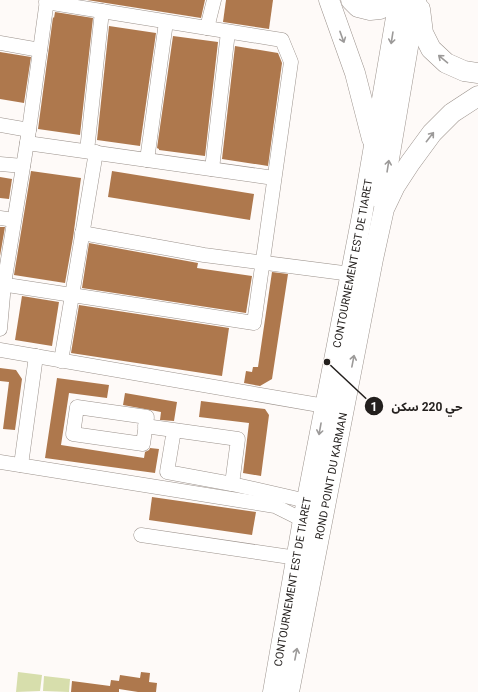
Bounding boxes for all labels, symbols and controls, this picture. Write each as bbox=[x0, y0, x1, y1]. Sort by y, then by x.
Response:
one-way arrow bbox=[339, 30, 347, 42]
one-way arrow bbox=[388, 32, 396, 45]
one-way arrow bbox=[437, 54, 448, 63]
one-way arrow bbox=[425, 132, 434, 143]
one-way arrow bbox=[384, 159, 392, 172]
street label: CONTOURNEMENT EST DE TIARET bbox=[330, 177, 375, 349]
one-way arrow bbox=[350, 355, 358, 368]
callout: حي 220 سكن bbox=[364, 394, 471, 418]
text: 1 bbox=[371, 400, 377, 414]
text: حي 220 سكن bbox=[392, 400, 463, 417]
street label: ROND POINT DU KARMAN bbox=[312, 411, 350, 541]
one-way arrow bbox=[316, 422, 324, 435]
street label: CONTOURNEMENT EST DE TIARET bbox=[271, 496, 314, 667]
one-way arrow bbox=[293, 648, 301, 661]

